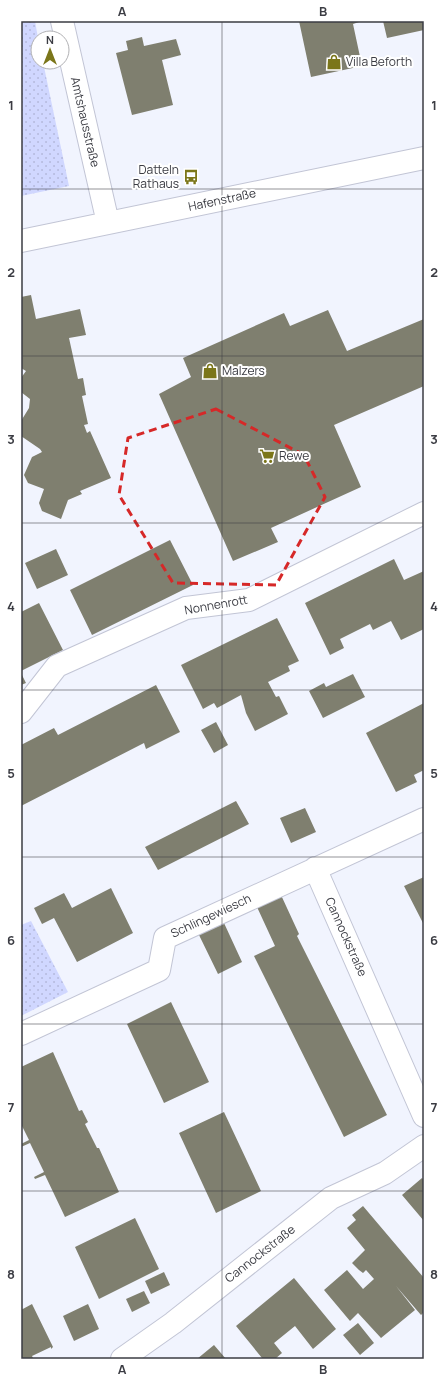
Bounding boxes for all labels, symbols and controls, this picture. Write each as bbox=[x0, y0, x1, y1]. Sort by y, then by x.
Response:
text: A bbox=[118, 2, 127, 20]
text: B bbox=[319, 2, 327, 20]
north arrow bbox=[30, 30, 70, 70]
text: N bbox=[46, 32, 54, 47]
shop icon: Villa Beforth bbox=[325, 53, 343, 71]
place label: Villa Beforth bbox=[346, 53, 412, 70]
street label: Amtshausstraße bbox=[67, 75, 104, 169]
text: 1 bbox=[8, 96, 14, 114]
text: 1 bbox=[431, 96, 437, 114]
place label: Datteln Rathaus bbox=[133, 161, 179, 192]
bus stop icon: Datteln Rathaus bbox=[182, 168, 200, 186]
street label: Hafenstraße bbox=[186, 184, 257, 215]
text: 2 bbox=[7, 263, 15, 281]
text: 2 bbox=[430, 263, 438, 281]
shop icon: Malzers bbox=[201, 362, 219, 380]
place label: Malzers bbox=[222, 362, 265, 379]
text: 3 bbox=[7, 430, 15, 448]
text: 3 bbox=[430, 430, 438, 448]
supermarket icon: Rewe bbox=[258, 447, 276, 465]
place label: Rewe bbox=[279, 447, 309, 464]
street label: Nonnenrott bbox=[183, 591, 249, 618]
text: 4 bbox=[7, 597, 15, 615]
text: 4 bbox=[430, 597, 438, 615]
text: 5 bbox=[7, 764, 15, 782]
text: 5 bbox=[430, 764, 438, 782]
street label: Schlingewiesch bbox=[168, 889, 254, 942]
street label: Cannockstraße bbox=[321, 894, 372, 979]
text: 6 bbox=[7, 931, 15, 949]
text: 6 bbox=[430, 931, 438, 949]
text: 7 bbox=[8, 1098, 15, 1116]
text: 7 bbox=[431, 1098, 438, 1116]
street label: Cannockstraße bbox=[221, 1221, 298, 1287]
text: 8 bbox=[7, 1265, 15, 1283]
text: 8 bbox=[430, 1265, 438, 1283]
text: A bbox=[118, 1360, 127, 1378]
text: B bbox=[319, 1360, 327, 1378]

